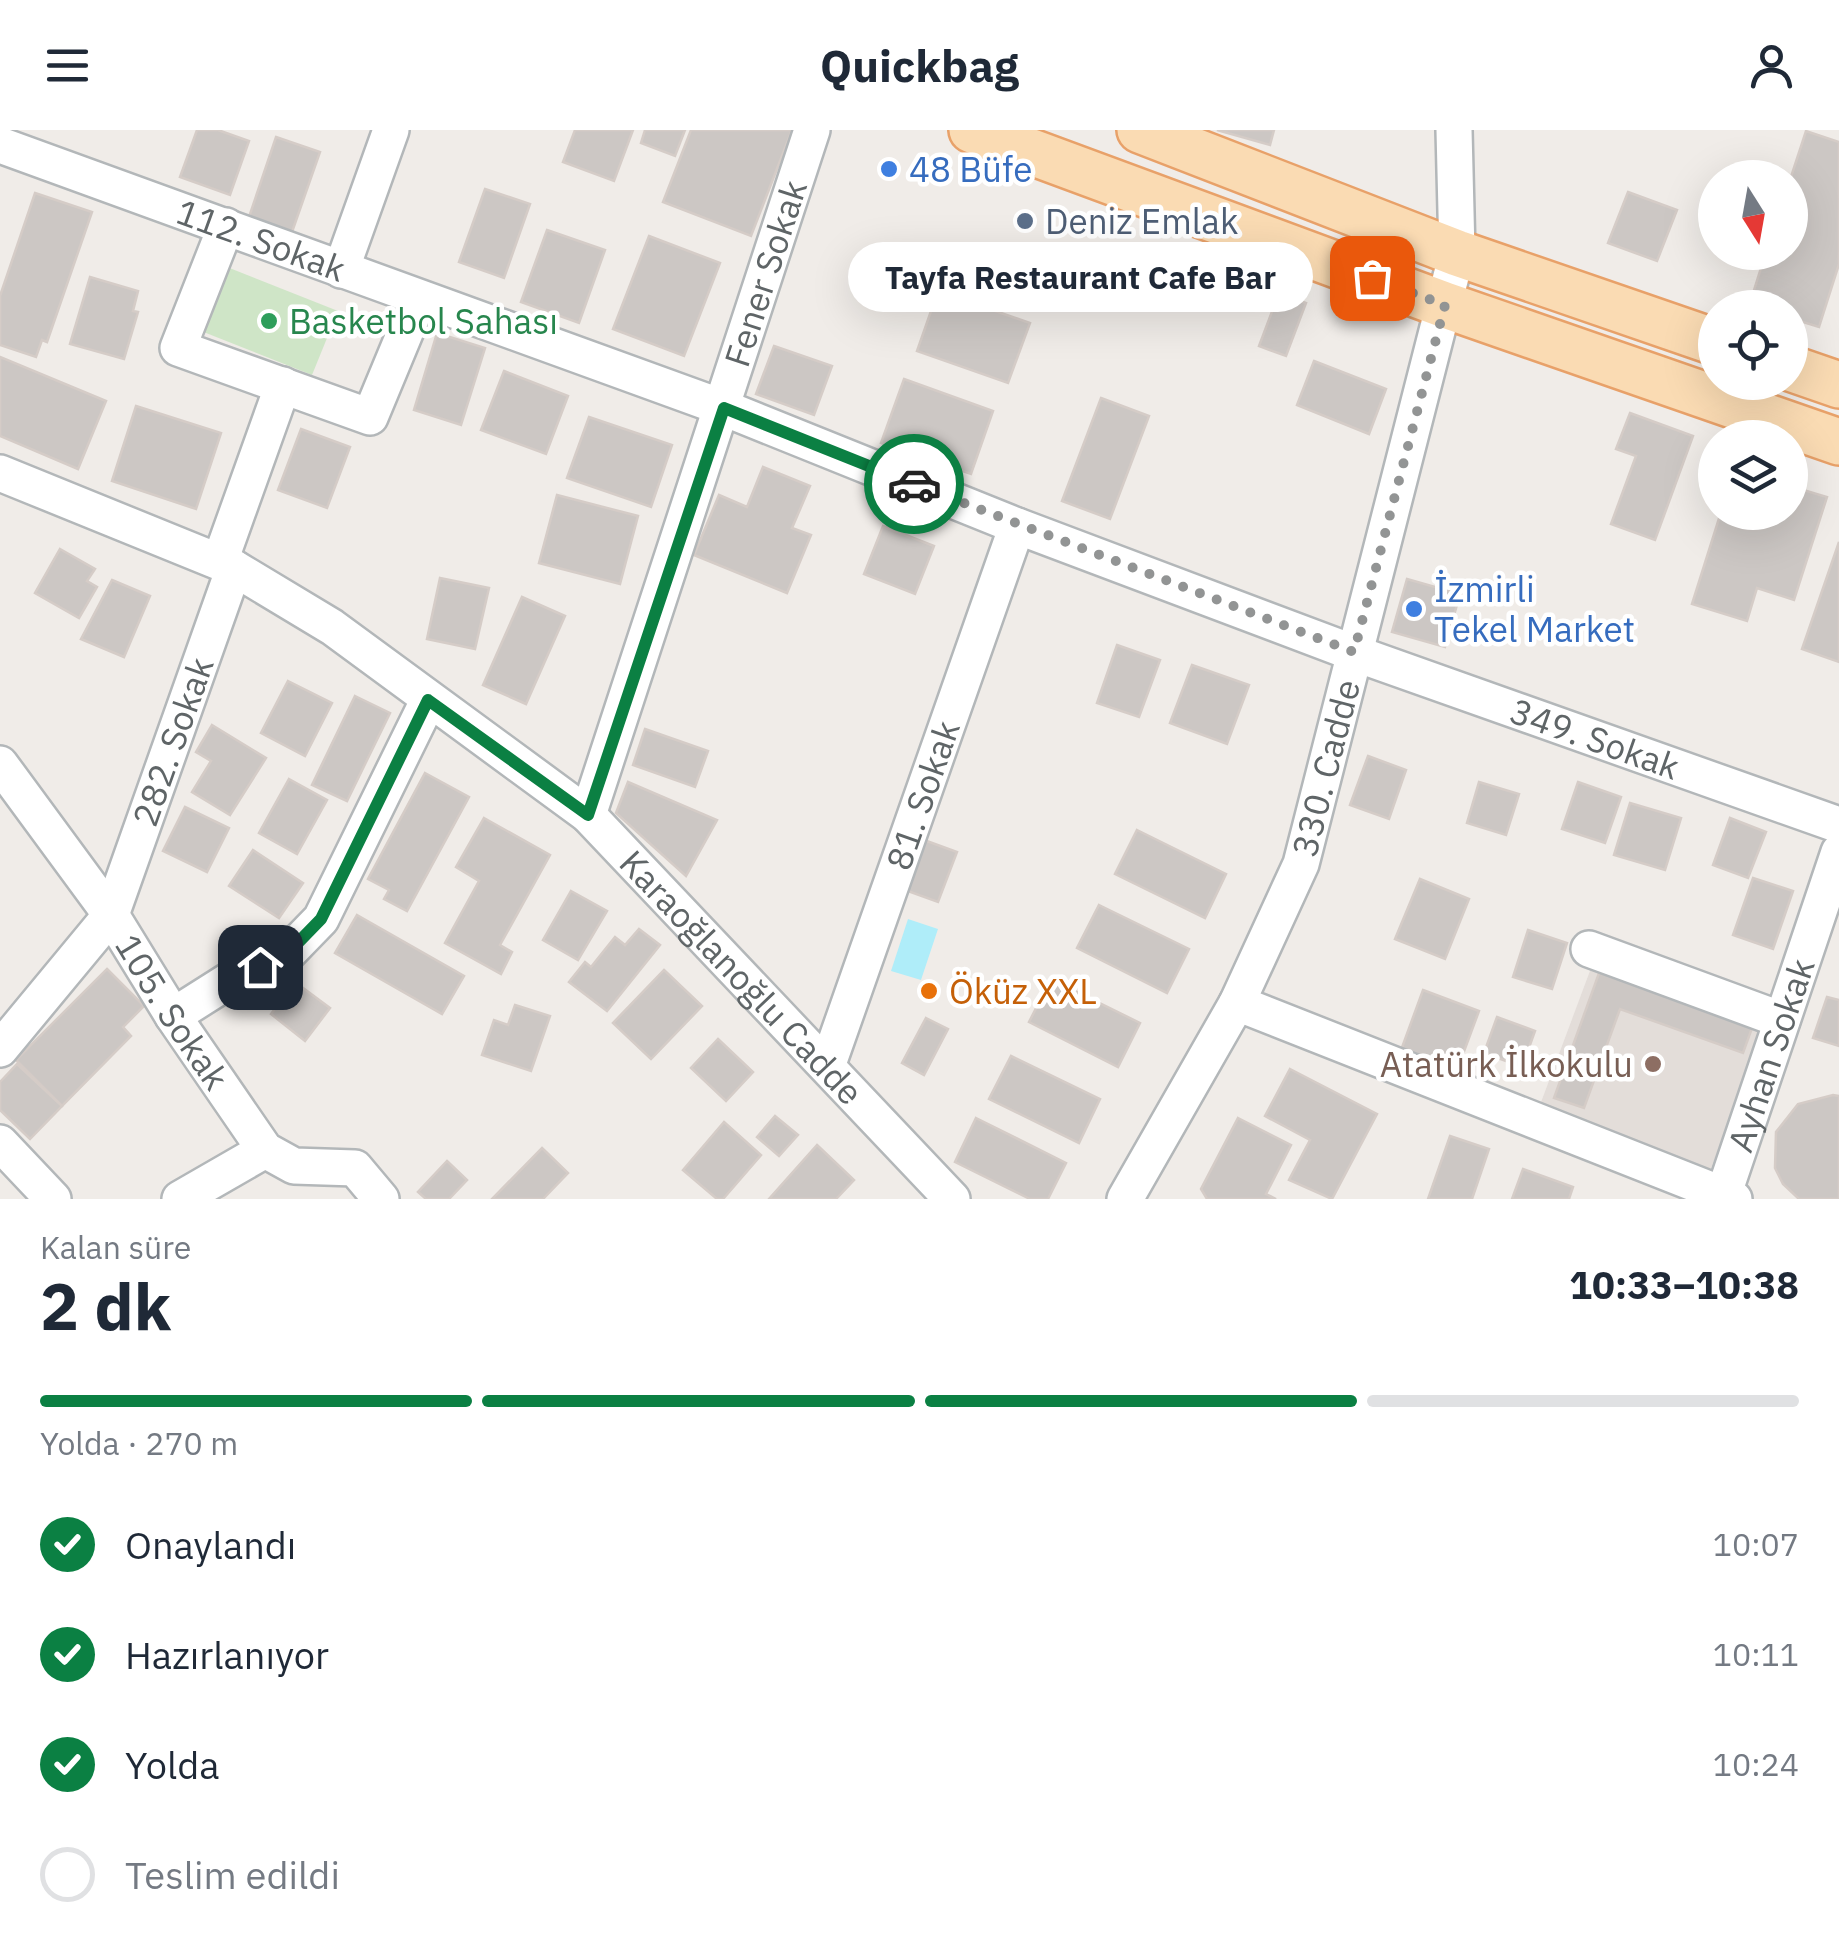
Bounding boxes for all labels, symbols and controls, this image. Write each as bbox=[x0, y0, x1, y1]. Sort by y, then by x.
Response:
text: Quickbag bbox=[820, 36, 1019, 94]
icon: menu bbox=[40, 38, 95, 93]
icon: person bbox=[1744, 38, 1799, 93]
place label: 48 Büfe bbox=[909, 146, 1032, 192]
marker: 48 Büfe bbox=[878, 158, 900, 180]
north arrow bbox=[1698, 160, 1808, 270]
map controls bbox=[1698, 160, 1808, 530]
street label: Fener Sokak bbox=[713, 174, 817, 372]
street label: 112. Sokak bbox=[171, 188, 352, 292]
place label: Deniz Emlak bbox=[1045, 198, 1238, 244]
marker: Deniz Emlak bbox=[1014, 210, 1036, 232]
pin bbox=[1330, 236, 1415, 321]
callout: Tayfa Restaurant Cafe Bar bbox=[847, 243, 1312, 313]
icon: bag bbox=[1345, 251, 1400, 306]
text: Tayfa Restaurant Cafe Bar bbox=[885, 256, 1276, 298]
button: locate bbox=[1698, 290, 1808, 400]
place label: Basketbol Sahası bbox=[289, 298, 558, 344]
marker: Basketbol Sahası bbox=[258, 310, 280, 332]
button: layers bbox=[1698, 420, 1808, 530]
courier bbox=[864, 434, 964, 534]
icon: car bbox=[887, 457, 942, 512]
place label: İzmirli Tekel Market bbox=[1434, 566, 1635, 652]
marker: İzmirli Tekel Market bbox=[1403, 598, 1425, 620]
street label: 282. Sokak bbox=[121, 651, 224, 832]
street label: 330. Cadde bbox=[1281, 674, 1370, 861]
street label: 349. Sokak bbox=[1504, 687, 1686, 790]
street label: 81. Sokak bbox=[875, 714, 970, 876]
street label: Karaoğlanoğlu Cadde bbox=[610, 840, 873, 1114]
pin bbox=[218, 925, 303, 1010]
street label: 105. Sokak bbox=[105, 926, 240, 1098]
icon: home bbox=[233, 940, 288, 995]
street label: Ayhan Sokak bbox=[1717, 952, 1825, 1158]
place label: Öküz XXL bbox=[949, 968, 1097, 1014]
marker: Öküz XXL bbox=[918, 980, 940, 1002]
place label: Atatürk İlkokulu bbox=[1380, 1041, 1633, 1087]
marker: Atatürk İlkokulu bbox=[1642, 1053, 1664, 1075]
text: Kalan süre bbox=[40, 1226, 191, 1268]
text: 10:33–10:38 bbox=[1569, 1260, 1799, 1309]
text: 2 dk bbox=[40, 1263, 171, 1348]
text: Yolda · 270 m bbox=[40, 1422, 238, 1464]
icon: check bbox=[40, 1517, 95, 1572]
text: Onaylandı bbox=[125, 1520, 296, 1569]
text: 10:07 bbox=[1713, 1523, 1799, 1565]
icon: check bbox=[40, 1627, 95, 1682]
text: Hazırlanıyor bbox=[125, 1630, 329, 1679]
text: 10:11 bbox=[1713, 1633, 1799, 1675]
icon: check bbox=[40, 1737, 95, 1792]
text: Yolda bbox=[125, 1740, 220, 1789]
text: 10:24 bbox=[1713, 1743, 1799, 1785]
text: Teslim edildi bbox=[125, 1850, 340, 1899]

